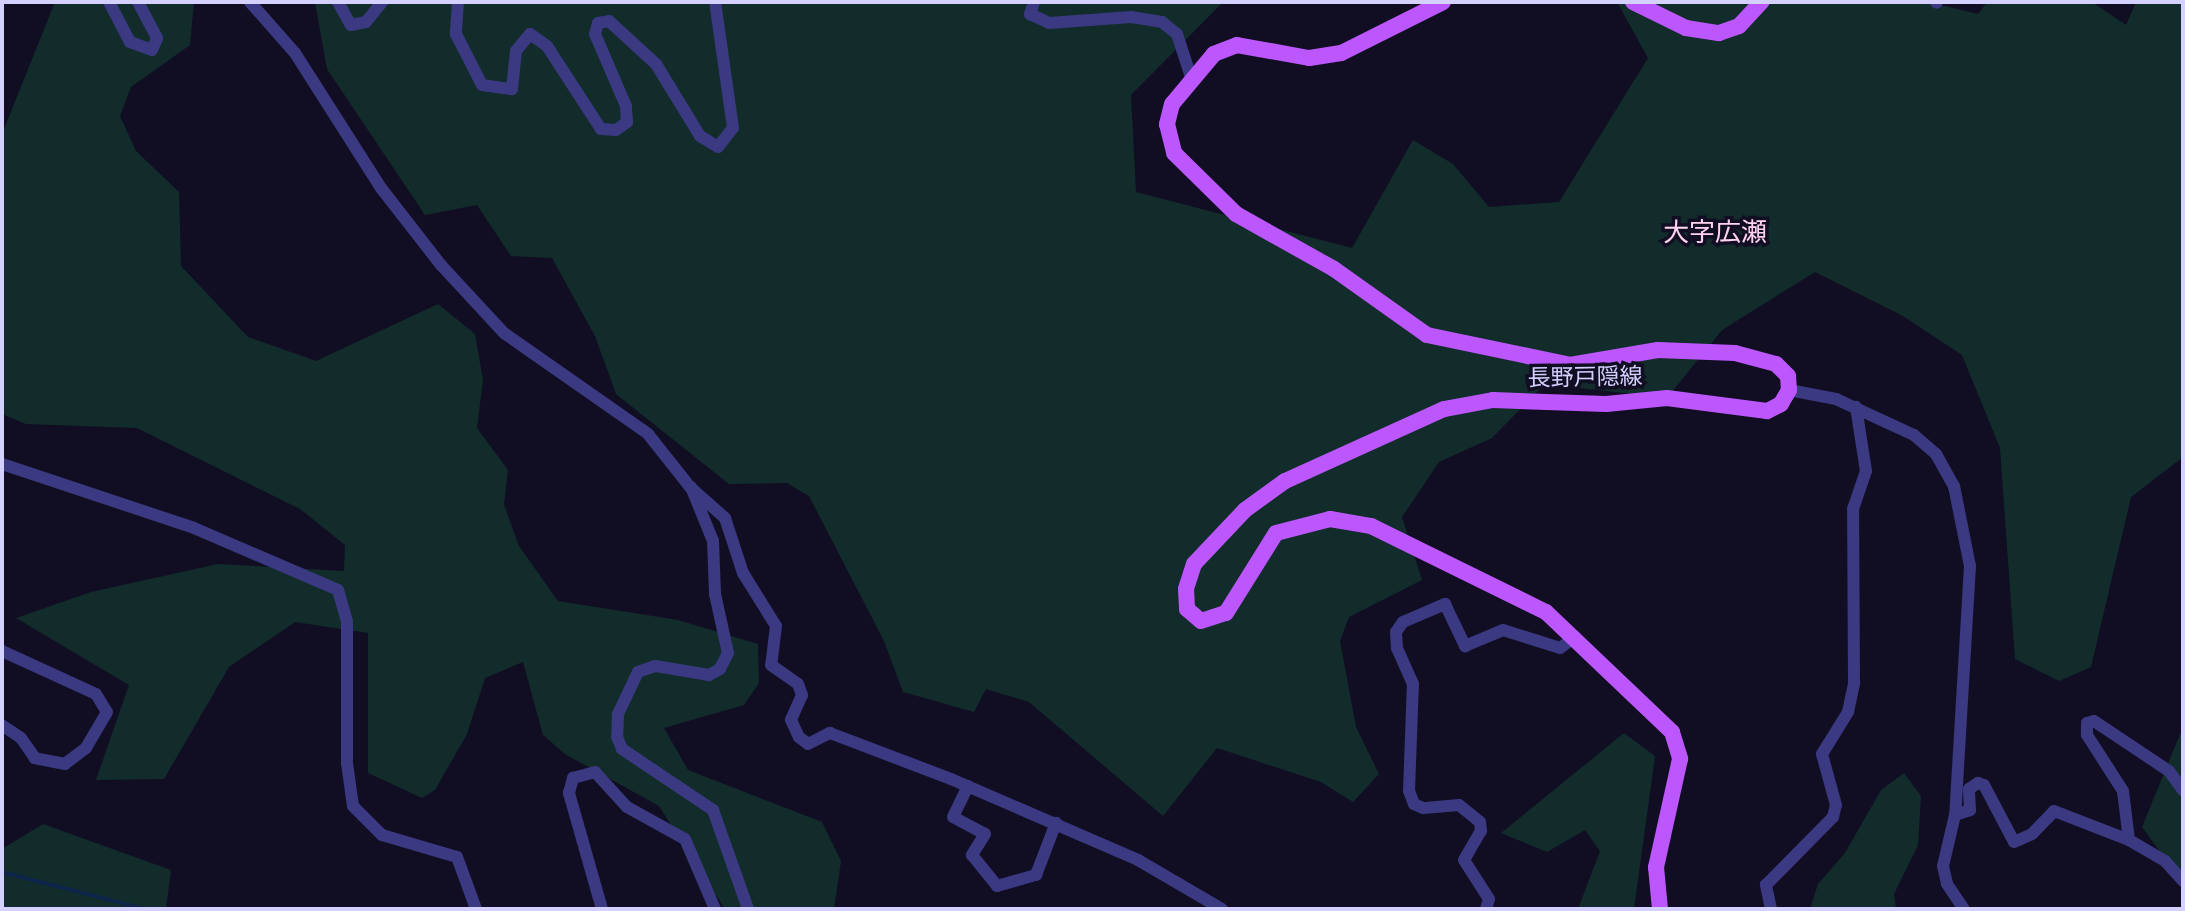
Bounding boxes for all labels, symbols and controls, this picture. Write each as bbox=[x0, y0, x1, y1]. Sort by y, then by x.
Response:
district label: 大字広瀬 bbox=[1663, 217, 1767, 249]
street label: 長野戸隠線 bbox=[1527, 362, 1643, 392]

